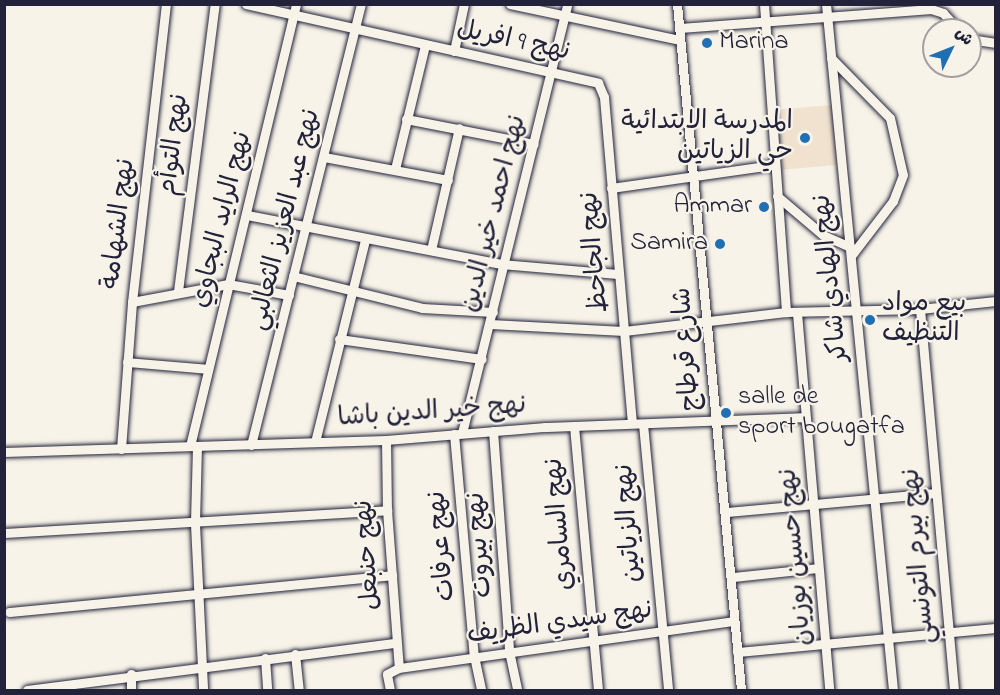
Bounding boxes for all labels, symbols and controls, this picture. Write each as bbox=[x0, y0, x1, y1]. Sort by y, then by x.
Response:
street label: نهج 9 افريل bbox=[454, 15, 572, 69]
north arrow bbox=[922, 18, 982, 78]
text: ش bbox=[949, 22, 978, 52]
place label: Marina bbox=[719, 27, 788, 59]
marker: Marina bbox=[700, 36, 714, 50]
street label: نهج التوأم bbox=[153, 92, 197, 198]
street label: نهج عبد العزيز الثعالبي bbox=[243, 106, 329, 334]
place label: المدرسة الابتدائية حي الزياتين bbox=[621, 107, 793, 168]
street label: نهج احمد خير الدين bbox=[455, 112, 535, 316]
street label: نهج الرايد البجاوي bbox=[186, 129, 260, 311]
marker: المدرسة الابتدائية حي الزياتين bbox=[798, 131, 812, 145]
street label: نهج الشهامة bbox=[97, 157, 143, 291]
street label: نهج الجاحظ bbox=[575, 190, 617, 314]
place label: Ammar bbox=[674, 191, 752, 223]
street label: نهج الهادي شاكر bbox=[808, 193, 856, 363]
marker: Ammar bbox=[757, 200, 771, 214]
place label: Samira bbox=[630, 228, 708, 260]
marker: Samira bbox=[713, 237, 727, 251]
street label: شارع قرطاج bbox=[668, 286, 708, 412]
place label: بيع مواد التنظيف bbox=[882, 289, 966, 350]
marker: بيع مواد التنظيف bbox=[863, 313, 877, 327]
place label: salle de sport bougatfa bbox=[738, 382, 905, 443]
street label: نهج خير الدين باشا bbox=[337, 391, 527, 435]
marker: salle de sport bougatfa bbox=[719, 406, 733, 420]
street label: نهج السامري bbox=[540, 457, 582, 591]
street label: نهج الزياتين bbox=[610, 463, 650, 583]
street label: نهج حسين بوزيان bbox=[774, 467, 820, 647]
street label: نهج بيرم التونسي bbox=[897, 467, 943, 645]
street label: نهج عرفات bbox=[423, 489, 463, 603]
street label: نهج بيروت bbox=[462, 491, 500, 599]
street label: نهج حنبعل bbox=[350, 499, 388, 611]
street label: نهج سيدي الظريف bbox=[465, 596, 655, 652]

